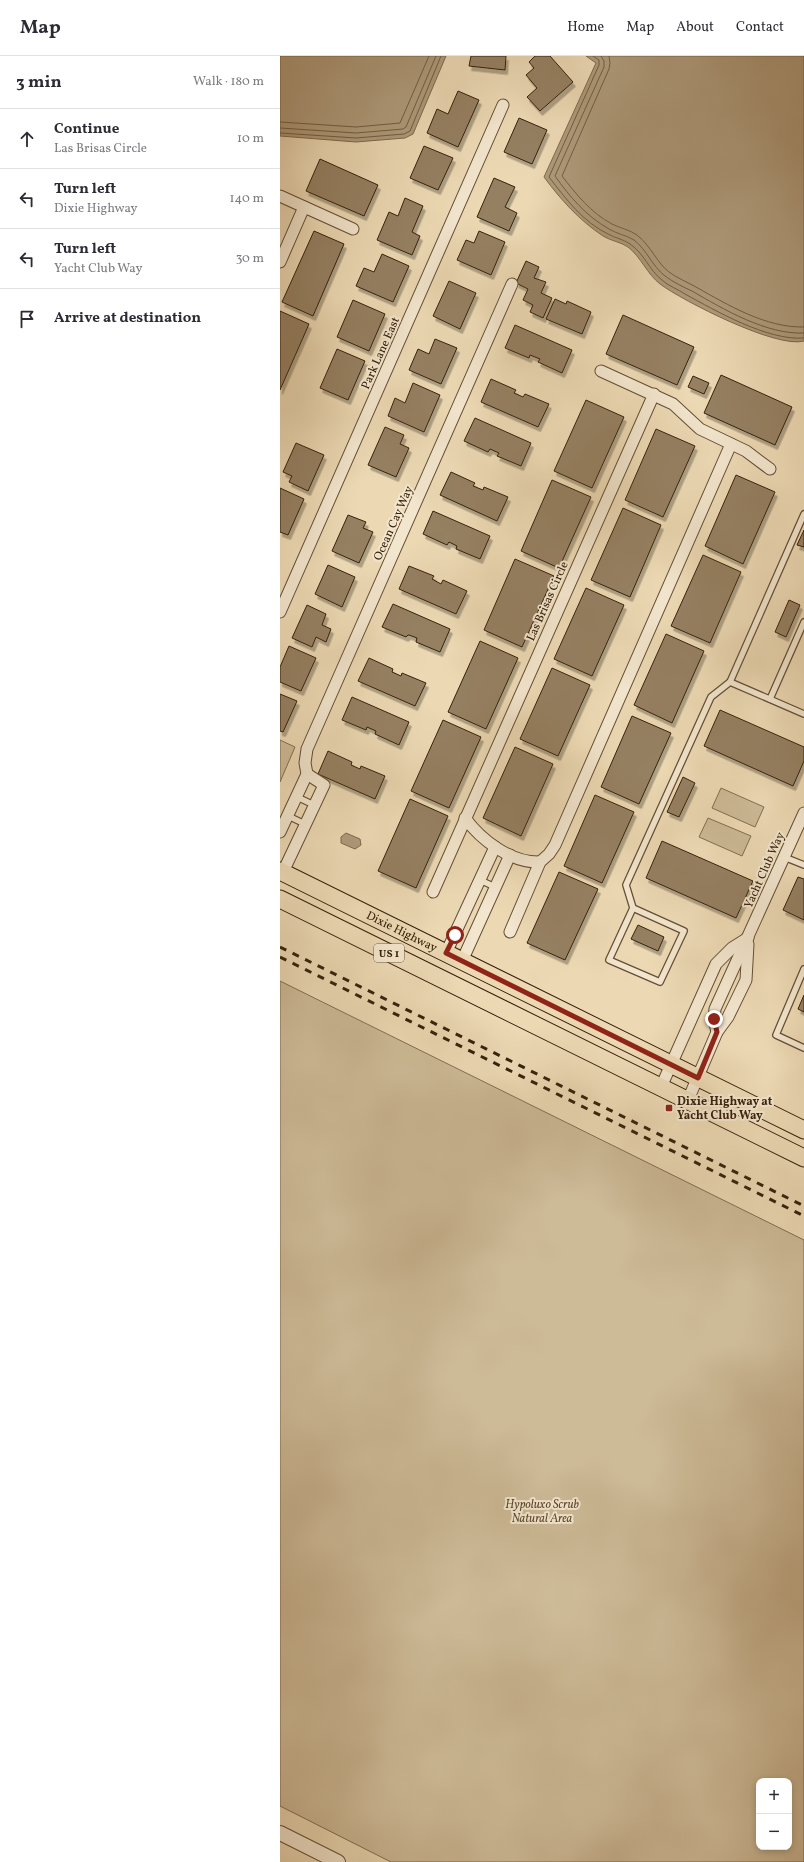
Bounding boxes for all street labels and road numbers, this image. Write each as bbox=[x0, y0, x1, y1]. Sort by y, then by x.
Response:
street label: Park Lane East bbox=[358, 315, 404, 392]
street label: Ocean Cay Way bbox=[370, 483, 418, 563]
street label: Las Brisas Circle bbox=[523, 559, 573, 644]
street label: Yacht Club Way bbox=[741, 829, 789, 911]
street label: Dixie Highway bbox=[363, 908, 440, 957]
road number: US 1 bbox=[374, 944, 404, 962]

